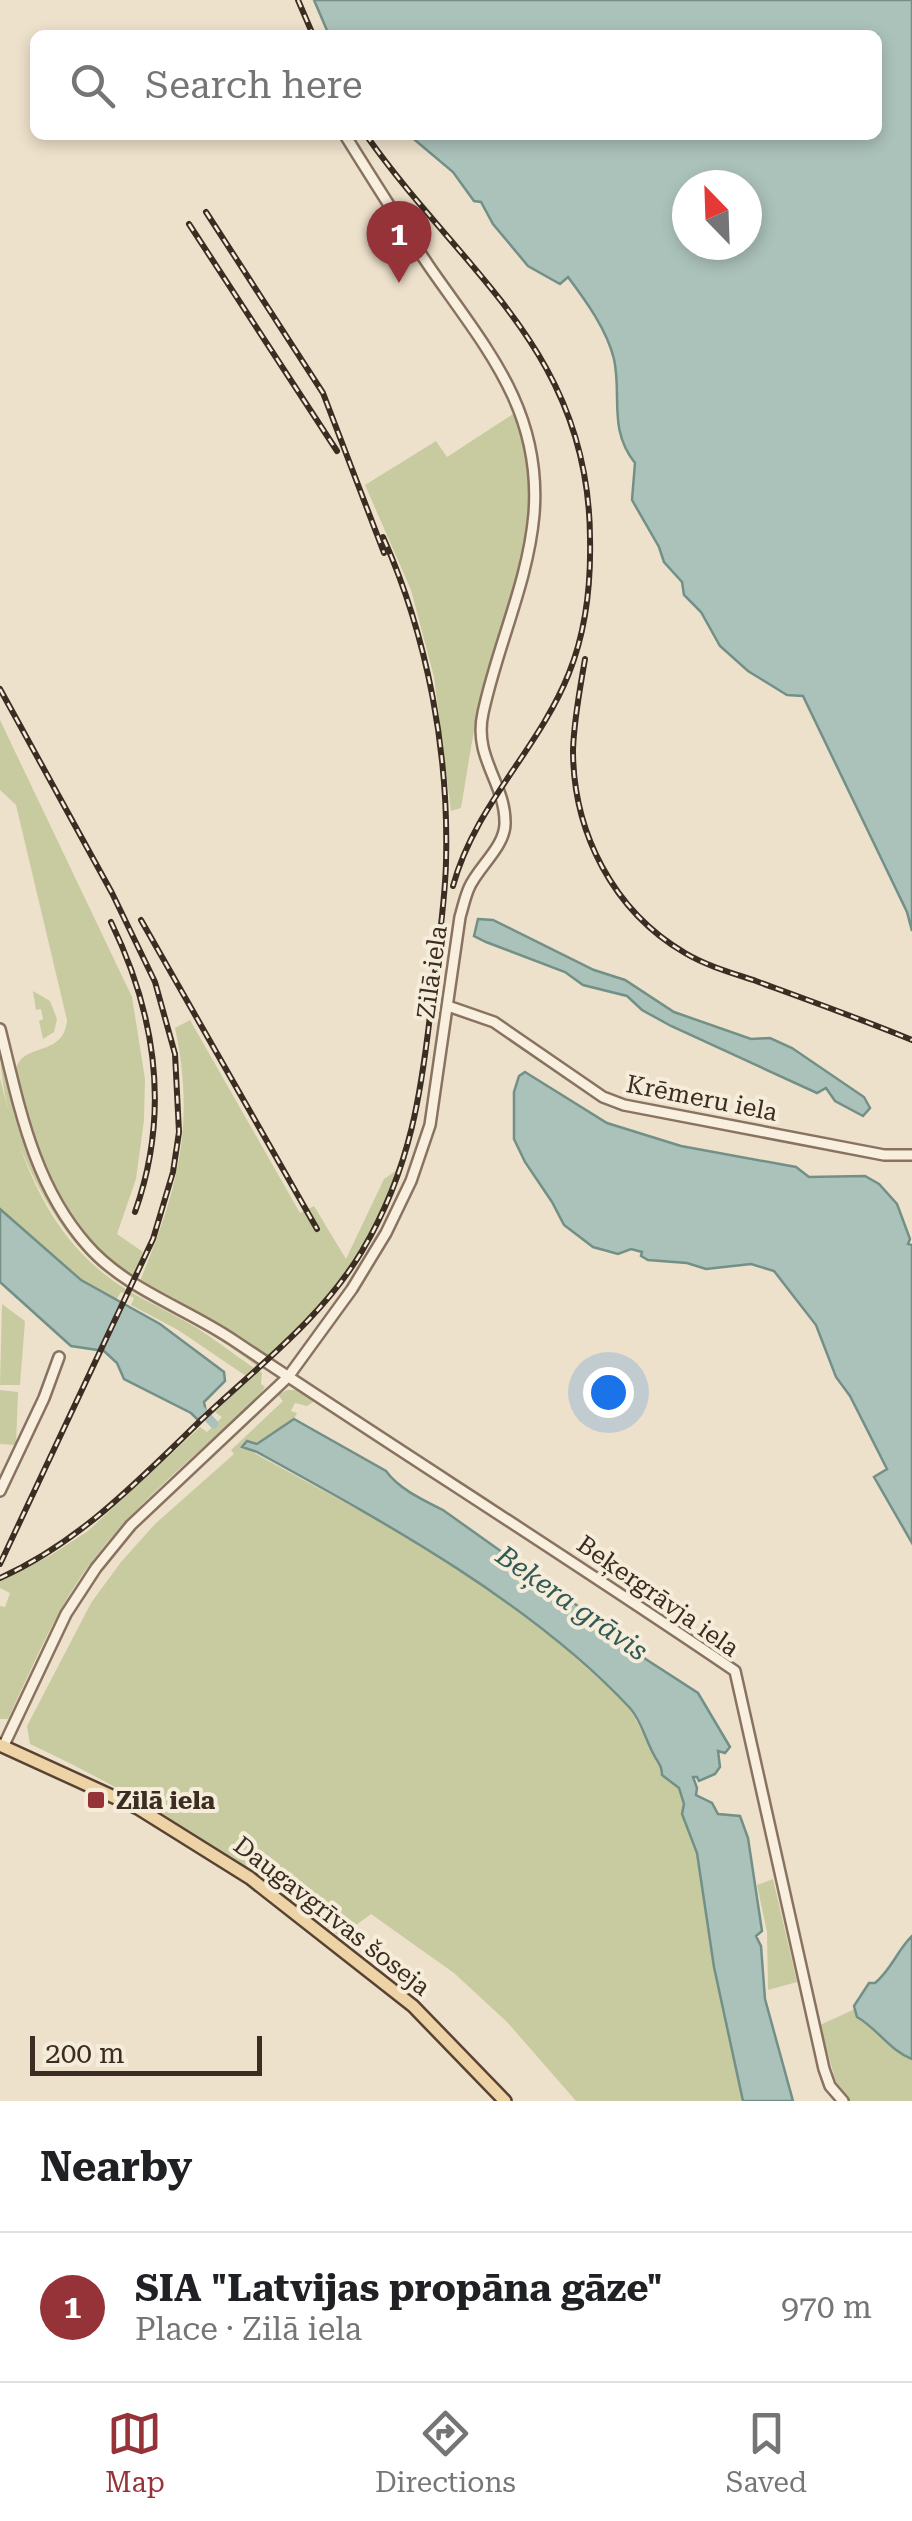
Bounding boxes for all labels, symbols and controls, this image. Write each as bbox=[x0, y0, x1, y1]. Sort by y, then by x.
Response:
search box bbox=[30, 30, 882, 140]
icon: search bbox=[65, 58, 120, 113]
text: Search here bbox=[145, 63, 363, 107]
north arrow bbox=[672, 170, 762, 260]
pin: 1 bbox=[366, 200, 432, 283]
street label: Zilā iela bbox=[411, 923, 453, 1020]
street label: Krēmeru iela bbox=[624, 1069, 780, 1127]
your location bbox=[583, 1367, 634, 1418]
street label: Beķergrāvja iela bbox=[570, 1529, 745, 1665]
water label: Beķera grāvis bbox=[488, 1538, 654, 1669]
place label: Zilā iela bbox=[116, 1786, 216, 1815]
marker: Zilā iela bbox=[85, 1789, 107, 1811]
street label: Daugavgrīvas šoseja bbox=[228, 1830, 436, 2002]
scale bar bbox=[30, 2031, 262, 2076]
text: 200 m bbox=[45, 2037, 125, 2070]
text: Nearby bbox=[40, 2142, 192, 2191]
text: SIA "Latvijas propāna gāze" bbox=[135, 2266, 663, 2310]
text: 1 bbox=[64, 2288, 81, 2326]
text: 970 m bbox=[781, 2288, 872, 2326]
text: Place · Zilā iela bbox=[135, 2310, 362, 2348]
tab: Map bbox=[105, 2406, 165, 2499]
tab: Directions bbox=[375, 2406, 516, 2499]
tab: Saved bbox=[726, 2406, 807, 2499]

